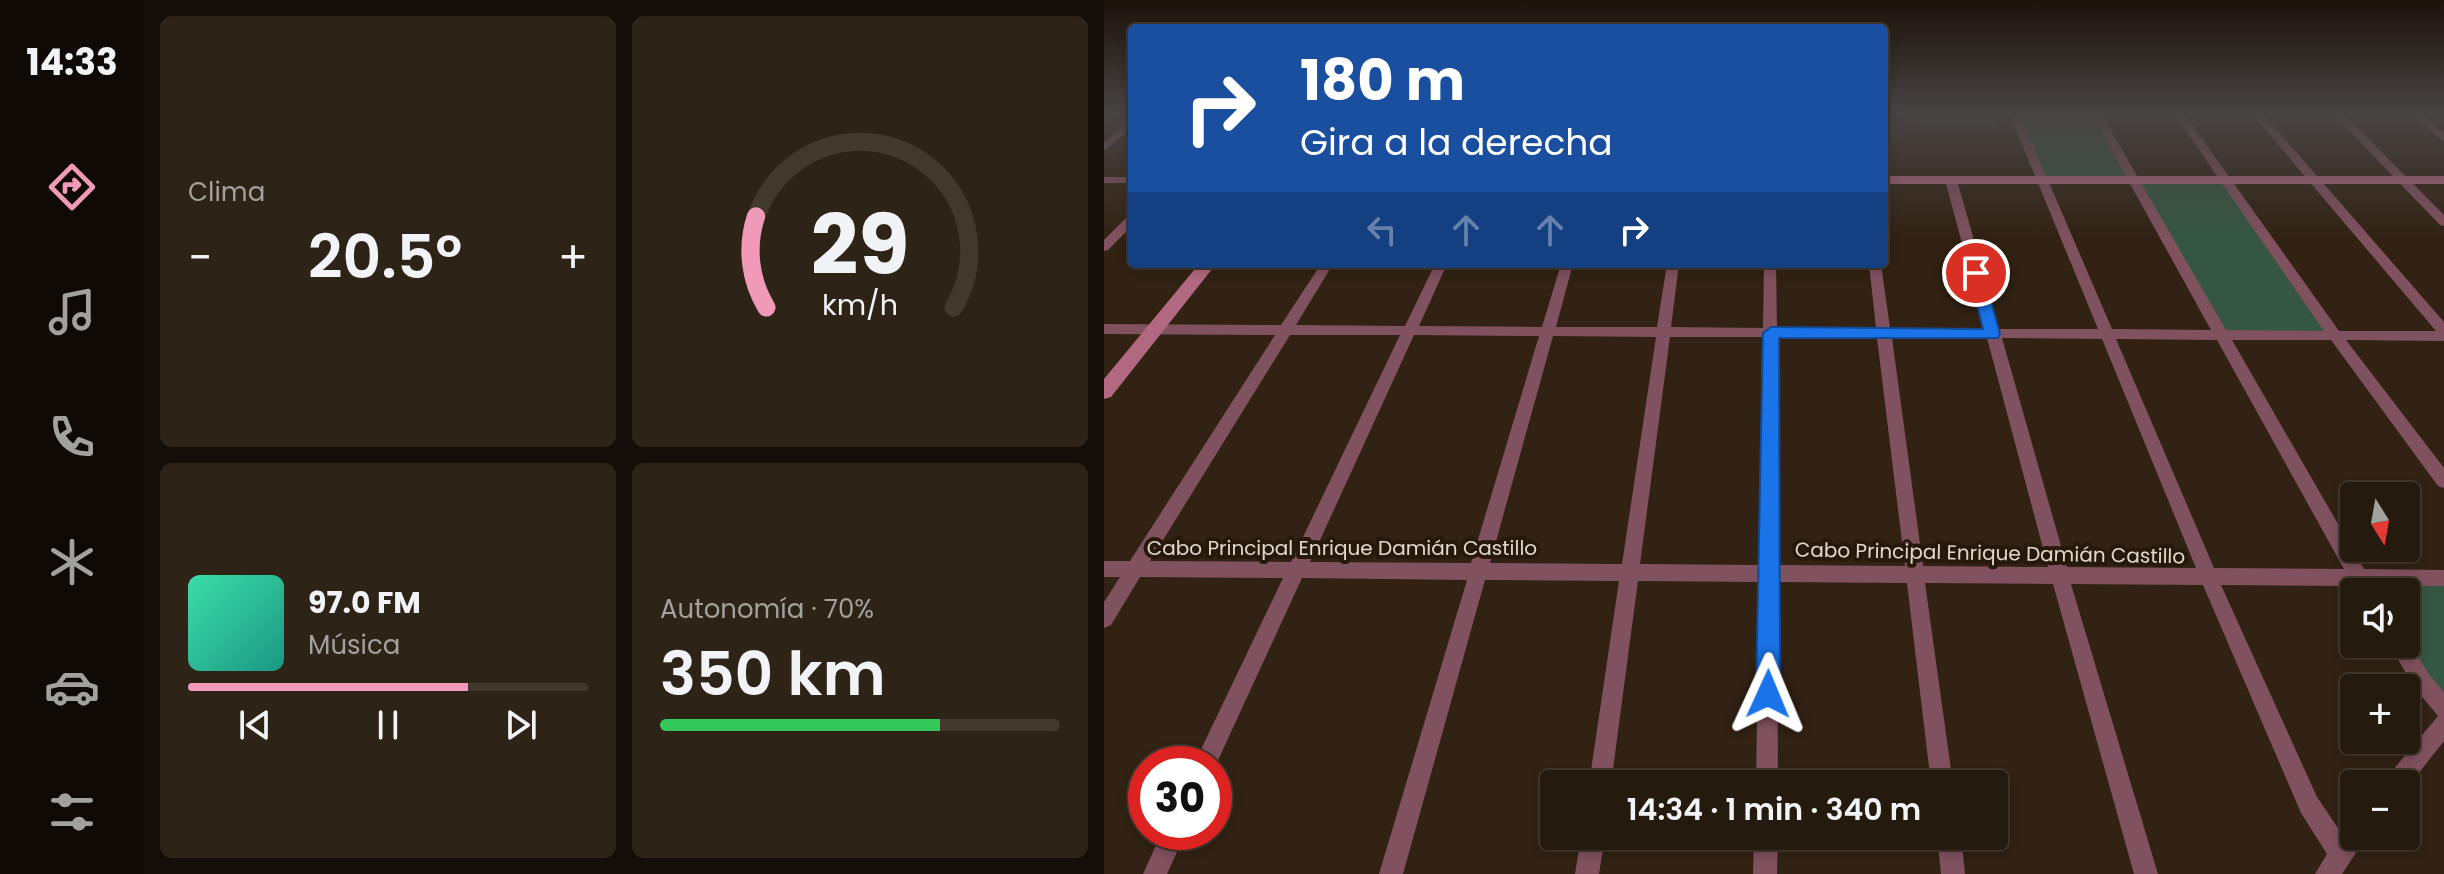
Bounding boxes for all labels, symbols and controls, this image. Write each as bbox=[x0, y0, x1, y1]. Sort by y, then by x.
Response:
text: 14:33 bbox=[26, 37, 118, 88]
text: 180 m bbox=[1300, 41, 1465, 120]
icon: right bbox=[1168, 56, 1272, 160]
text: Gira a la derecha bbox=[1300, 117, 1613, 168]
icon: directions bbox=[44, 159, 100, 215]
text: Clima bbox=[188, 174, 265, 210]
text: 29 bbox=[811, 186, 909, 302]
icon: left bbox=[1360, 208, 1404, 252]
icon: ahead bbox=[1444, 208, 1488, 252]
icon: ahead bbox=[1528, 208, 1572, 252]
icon: right bbox=[1612, 208, 1656, 252]
text: 20.5° bbox=[308, 215, 462, 299]
text: − bbox=[188, 227, 212, 288]
text: + bbox=[558, 227, 588, 288]
pin bbox=[1942, 239, 2010, 307]
icon: arrive bbox=[1954, 251, 1998, 295]
icon: music bbox=[44, 284, 100, 340]
text: km/h bbox=[822, 285, 898, 325]
icon: phone bbox=[44, 409, 100, 465]
north arrow bbox=[2340, 482, 2420, 562]
map controls bbox=[2340, 482, 2420, 850]
icon: climate bbox=[44, 534, 100, 590]
street label: Cabo Principal Enrique Damián Castillo bbox=[1147, 534, 1537, 562]
street label: Cabo Principal Enrique Damián Castillo bbox=[1795, 536, 2185, 570]
button: sound bbox=[2340, 578, 2420, 658]
text: 97.0 FM bbox=[308, 581, 421, 624]
text: Autonomía · 70% bbox=[660, 591, 874, 627]
text: Música bbox=[308, 627, 400, 663]
text: 350 km bbox=[660, 632, 886, 716]
position arrow bbox=[1726, 652, 1810, 736]
icon: car bbox=[44, 659, 100, 715]
button: + bbox=[2340, 674, 2420, 754]
icon: previous bbox=[233, 703, 277, 747]
icon: pause bbox=[366, 703, 410, 747]
icon: next bbox=[499, 703, 543, 747]
speed limit sign: 30 bbox=[1128, 746, 1232, 850]
button: − bbox=[2340, 770, 2420, 850]
icon: filters bbox=[44, 784, 100, 840]
text: 14:34 · 1 min · 340 m bbox=[1627, 788, 1921, 831]

